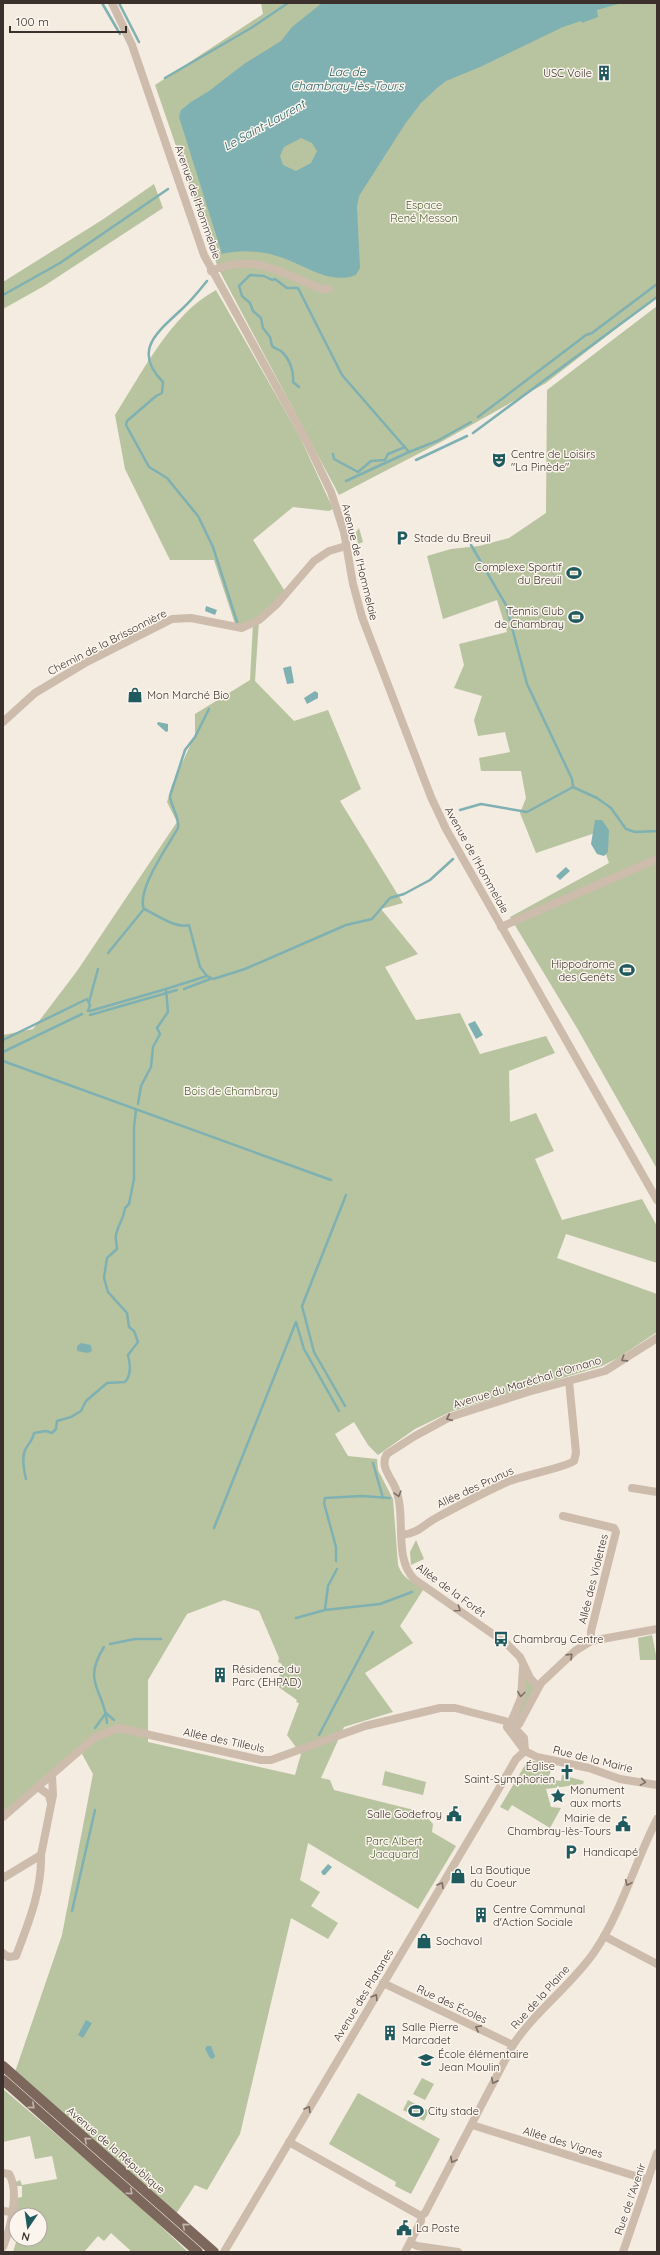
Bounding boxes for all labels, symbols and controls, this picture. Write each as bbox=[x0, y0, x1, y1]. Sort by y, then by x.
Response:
scale bar bbox=[10, 8, 126, 34]
text: 100 m bbox=[16, 14, 49, 29]
water label: Lac de Chambray-lès-Tours bbox=[290, 64, 405, 93]
building icon: USC Voile bbox=[595, 64, 613, 82]
place label: USC Voile bbox=[543, 66, 592, 80]
water label: Le Saint-Laurent bbox=[220, 95, 309, 154]
street label: Avenue de l'Hommelaie bbox=[172, 143, 224, 261]
park label: Espace René Messon bbox=[390, 198, 458, 225]
place label: Centre de Loisirs "La Pinède" bbox=[511, 447, 595, 474]
theatre icon: Centre de Loisirs "La Pinède" bbox=[490, 451, 508, 469]
street label: Avenue de l'Hommelaie bbox=[339, 502, 381, 622]
parking icon: Stade du Breuil bbox=[393, 529, 411, 547]
place label: Stade du Breuil bbox=[414, 531, 491, 545]
place label: Complexe Sportif du Breuil bbox=[475, 560, 562, 587]
sports icon: Complexe Sportif du Breuil bbox=[565, 564, 583, 582]
place label: Tennis Club de Chambray bbox=[494, 604, 564, 631]
street label: Chemin de la Brissonnière bbox=[45, 606, 169, 678]
sports icon: Tennis Club de Chambray bbox=[567, 608, 585, 626]
shop icon: Mon Marché Bio bbox=[126, 686, 144, 704]
place label: Mon Marché Bio bbox=[147, 688, 230, 702]
street label: Avenue de l'Hommelaie bbox=[442, 804, 512, 916]
place label: Hippodrome des Genêts bbox=[551, 957, 615, 984]
sports icon: Hippodrome des Genêts bbox=[618, 961, 636, 979]
park label: Bois de Chambray bbox=[184, 1084, 278, 1098]
street label: Avenue du Maréchal d'Ornano bbox=[451, 1353, 603, 1411]
one-way arrow bbox=[621, 1354, 628, 1362]
one-way arrow bbox=[446, 1413, 453, 1421]
street label: Allée des Prunus bbox=[434, 1463, 516, 1511]
one-way arrow bbox=[393, 1490, 402, 1497]
street label: Allée des Violettes bbox=[575, 1533, 611, 1625]
street label: Allée de la Forêt bbox=[414, 1560, 489, 1620]
one-way arrow bbox=[453, 1604, 460, 1611]
bus stop icon: Chambray Centre bbox=[492, 1630, 510, 1648]
place label: Chambray Centre bbox=[513, 1632, 604, 1646]
one-way arrow bbox=[565, 1653, 573, 1660]
place label: Résidence du Parc (EHPAD) bbox=[232, 1662, 301, 1689]
building icon: Résidence du Parc (EHPAD) bbox=[211, 1666, 229, 1684]
one-way arrow bbox=[517, 1690, 526, 1697]
street label: Allée des Tilleuls bbox=[182, 1725, 266, 1755]
street label: Rue de la Mairie bbox=[552, 1742, 634, 1776]
place label: Église Saint-Symphorien bbox=[464, 1759, 555, 1786]
church icon: Église Saint-Symphorien bbox=[558, 1763, 576, 1781]
one-way arrow bbox=[640, 1777, 646, 1786]
place label: Monument aux morts bbox=[570, 1783, 625, 1810]
place icon: Monument aux morts bbox=[549, 1787, 567, 1805]
public building icon: Salle Godefroy bbox=[445, 1805, 463, 1823]
place label: Salle Godefroy bbox=[367, 1807, 442, 1821]
place label: Mairie de Chambray-lès-Tours bbox=[507, 1811, 611, 1838]
public building icon: Mairie de Chambray-lès-Tours bbox=[614, 1815, 632, 1833]
park label: Parc Albert Jacquard bbox=[366, 1834, 422, 1861]
parking icon: Handicapé bbox=[562, 1843, 580, 1861]
place label: Handicapé bbox=[583, 1845, 638, 1859]
place label: La Boutique du Coeur bbox=[470, 1863, 531, 1890]
shop icon: La Boutique du Coeur bbox=[449, 1867, 467, 1885]
one-way arrow bbox=[625, 1878, 633, 1886]
one-way arrow bbox=[436, 1882, 443, 1889]
place label: Centre Communal d'Action Sociale bbox=[493, 1902, 585, 1929]
building icon: Centre Communal d'Action Sociale bbox=[472, 1906, 490, 1924]
shop icon: Sochavol bbox=[415, 1932, 433, 1950]
place label: Sochavol bbox=[436, 1934, 482, 1948]
street label: Avenue des Platanes bbox=[330, 1946, 396, 2044]
street label: Rue de la Plaine bbox=[508, 1962, 572, 2032]
street label: Rue des Écoles bbox=[415, 1982, 489, 2026]
one-way arrow bbox=[370, 1994, 377, 2001]
place label: Salle Pierre Marcadet bbox=[402, 2020, 459, 2047]
building icon: Salle Pierre Marcadet bbox=[381, 2024, 399, 2042]
one-way arrow bbox=[474, 2025, 482, 2033]
place label: École élémentaire Jean Moulin bbox=[438, 2047, 529, 2074]
school or university icon: École élémentaire Jean Moulin bbox=[417, 2051, 435, 2069]
one-way arrow bbox=[491, 2077, 499, 2085]
one-way arrow bbox=[28, 2101, 35, 2108]
sports icon: City stade bbox=[407, 2102, 425, 2120]
street label: Avenue de la République bbox=[64, 2103, 168, 2197]
place label: City stade bbox=[428, 2104, 479, 2118]
one-way arrow bbox=[304, 2106, 311, 2113]
street label: Allée des Vignes bbox=[521, 2123, 605, 2161]
one-way arrow bbox=[84, 2137, 92, 2145]
one-way arrow bbox=[451, 2156, 458, 2163]
street label: Rue de l'Avenir bbox=[611, 2161, 649, 2237]
one-way arrow bbox=[125, 2187, 132, 2194]
north arrow bbox=[8, 2207, 48, 2247]
public building icon: La Poste bbox=[395, 2219, 413, 2237]
place label: La Poste bbox=[416, 2221, 460, 2235]
one-way arrow bbox=[182, 2224, 189, 2231]
text: N bbox=[20, 2229, 31, 2244]

